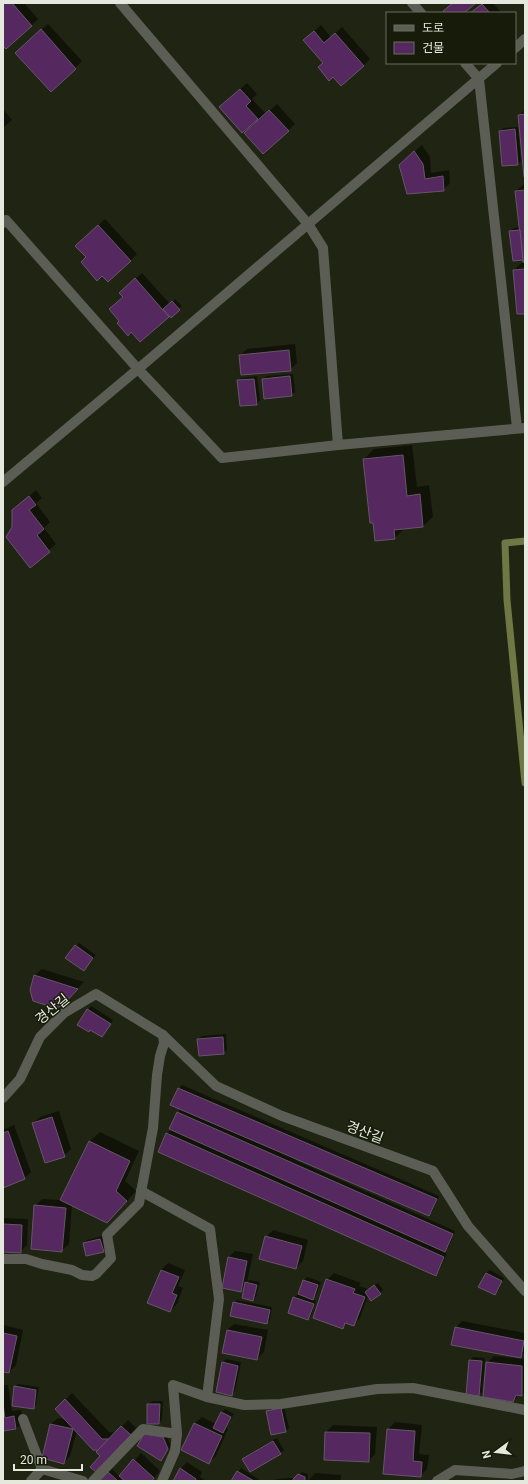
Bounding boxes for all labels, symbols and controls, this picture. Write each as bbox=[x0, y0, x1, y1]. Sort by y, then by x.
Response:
legend bbox=[386, 12, 516, 64]
text: 도로 bbox=[422, 21, 444, 35]
text: 건물 bbox=[422, 41, 444, 55]
street label: 경산길 bbox=[32, 991, 72, 1027]
street label: 경산길 bbox=[344, 1118, 386, 1146]
north arrow bbox=[476, 1432, 516, 1472]
scale bar bbox=[14, 1446, 82, 1472]
text: N bbox=[479, 1449, 494, 1460]
text: 20 m bbox=[20, 1453, 47, 1467]

